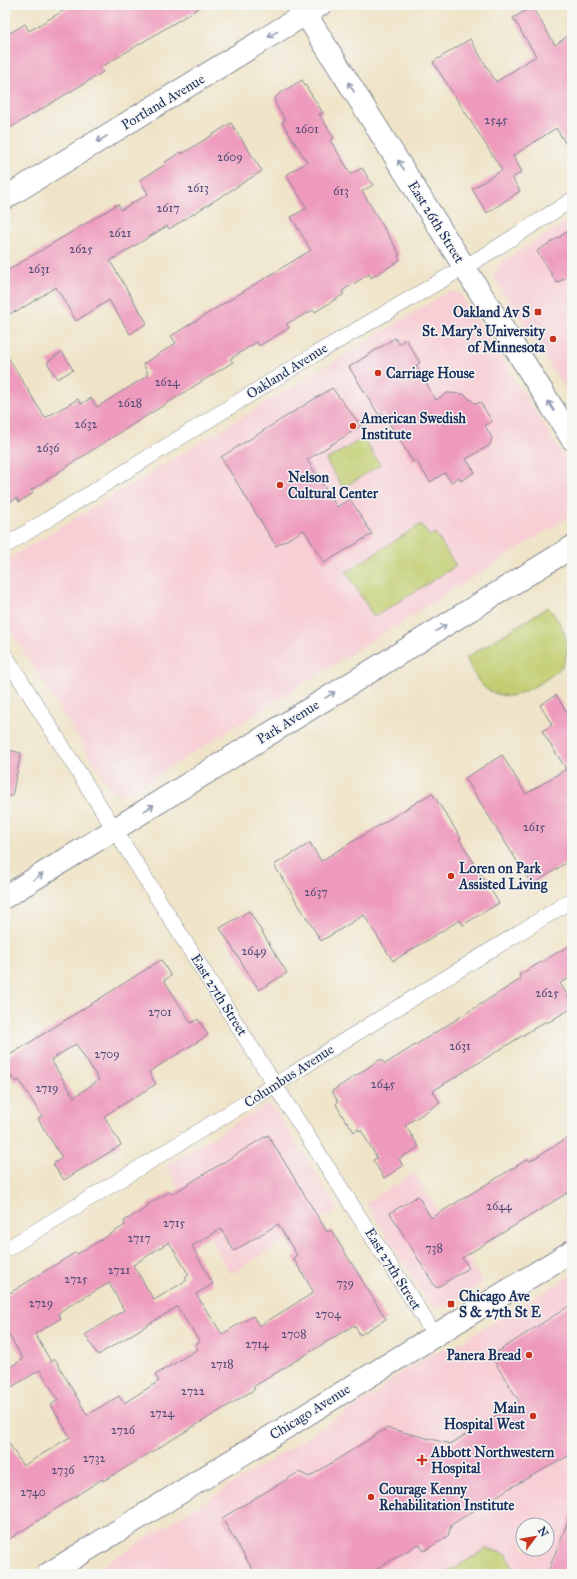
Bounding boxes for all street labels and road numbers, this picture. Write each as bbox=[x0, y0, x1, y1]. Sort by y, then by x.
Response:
street label: Portland Avenue bbox=[118, 70, 208, 134]
street label: East 26th Street bbox=[404, 178, 468, 266]
street label: Oakland Avenue bbox=[243, 339, 331, 403]
street label: Park Avenue bbox=[254, 696, 322, 748]
street label: East 27th Street bbox=[187, 951, 251, 1039]
street label: Columbus Avenue bbox=[241, 1040, 337, 1111]
street label: East 27th Street bbox=[361, 1225, 425, 1313]
street label: Chicago Avenue bbox=[267, 1380, 354, 1444]

